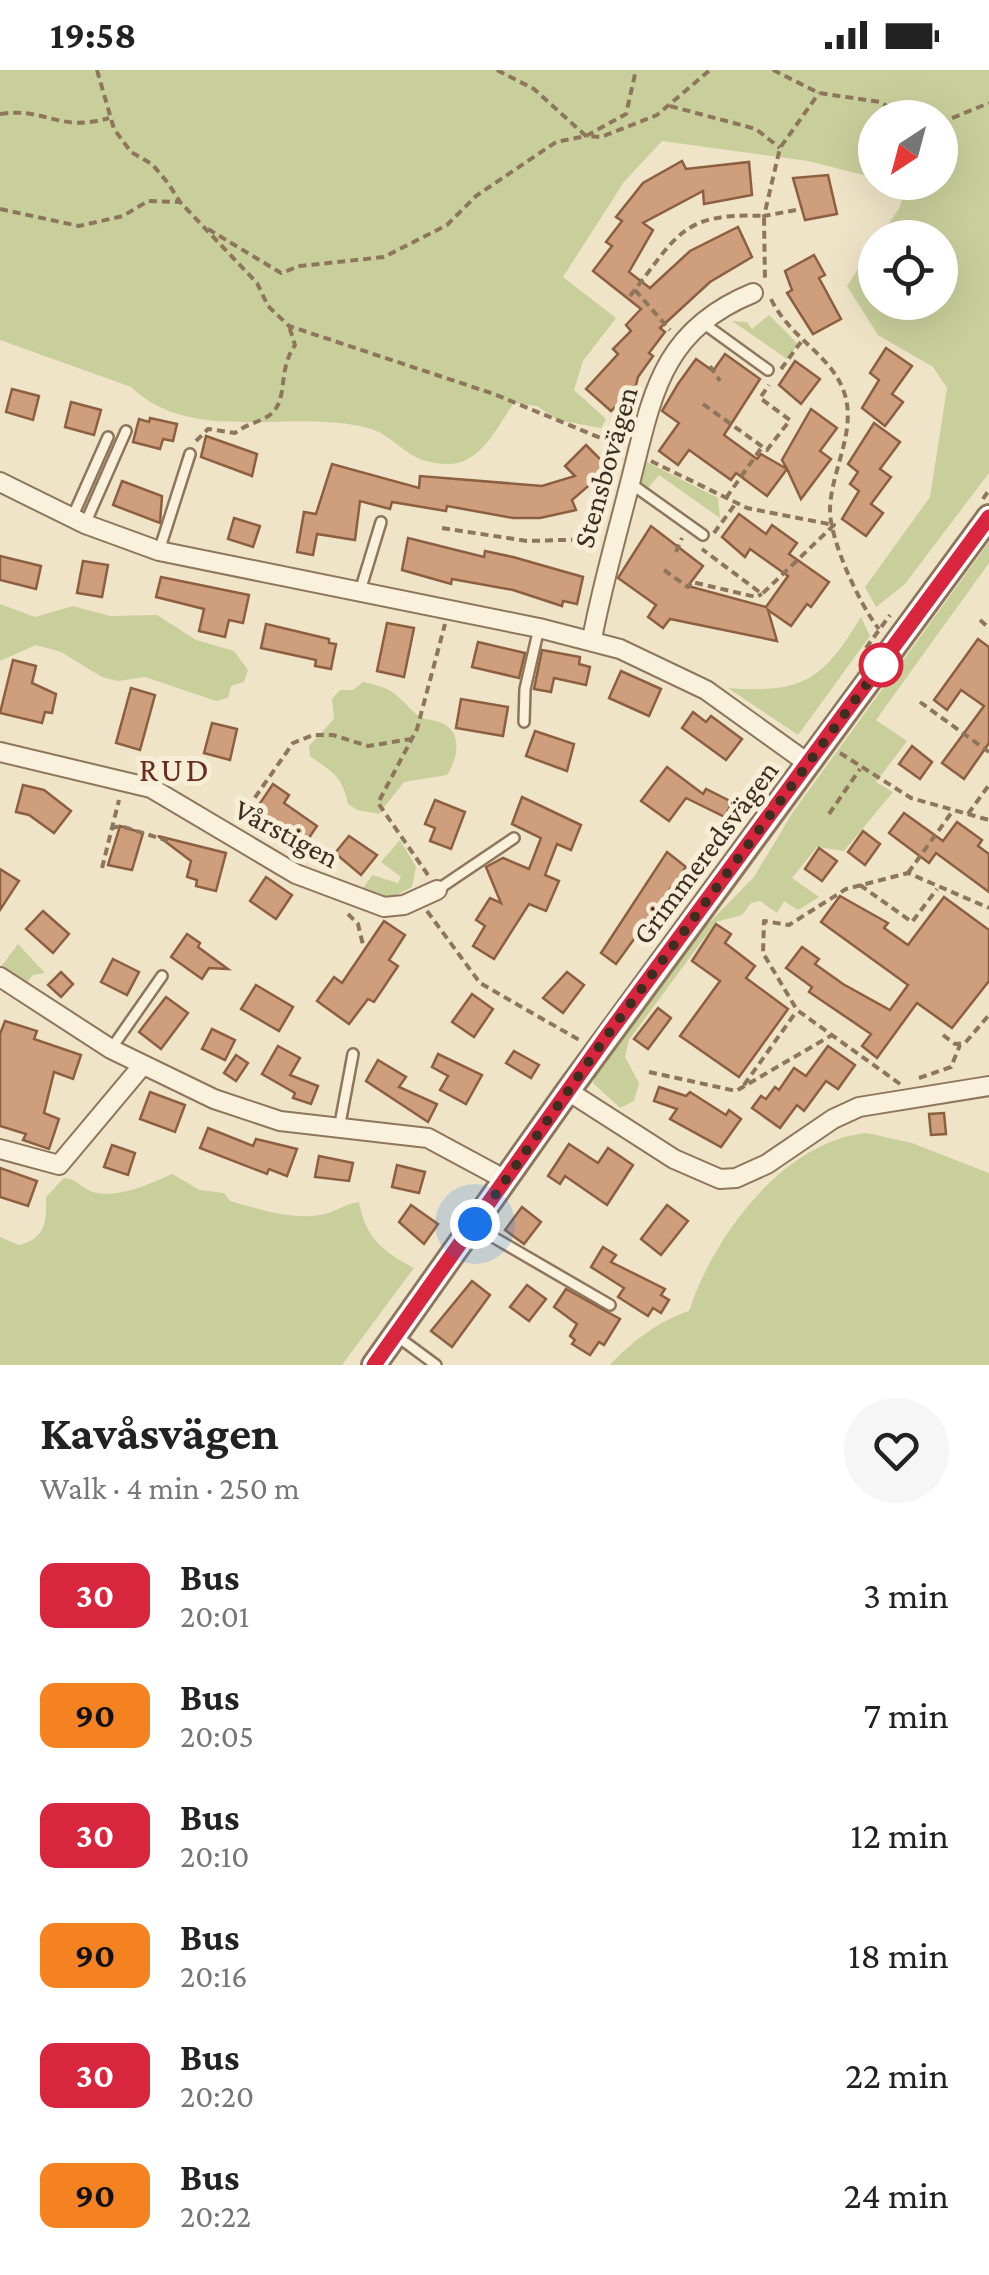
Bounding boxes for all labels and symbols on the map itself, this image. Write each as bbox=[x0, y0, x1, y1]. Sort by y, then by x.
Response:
north arrow bbox=[858, 100, 958, 200]
street label: Stensbovägen bbox=[566, 383, 645, 552]
unlabelled marker bbox=[860, 644, 902, 686]
district label: RUD bbox=[139, 750, 211, 789]
street label: Grimmeredsvägen bbox=[625, 754, 785, 951]
street label: Vårstigen bbox=[229, 792, 345, 875]
your location bbox=[450, 1199, 500, 1249]

